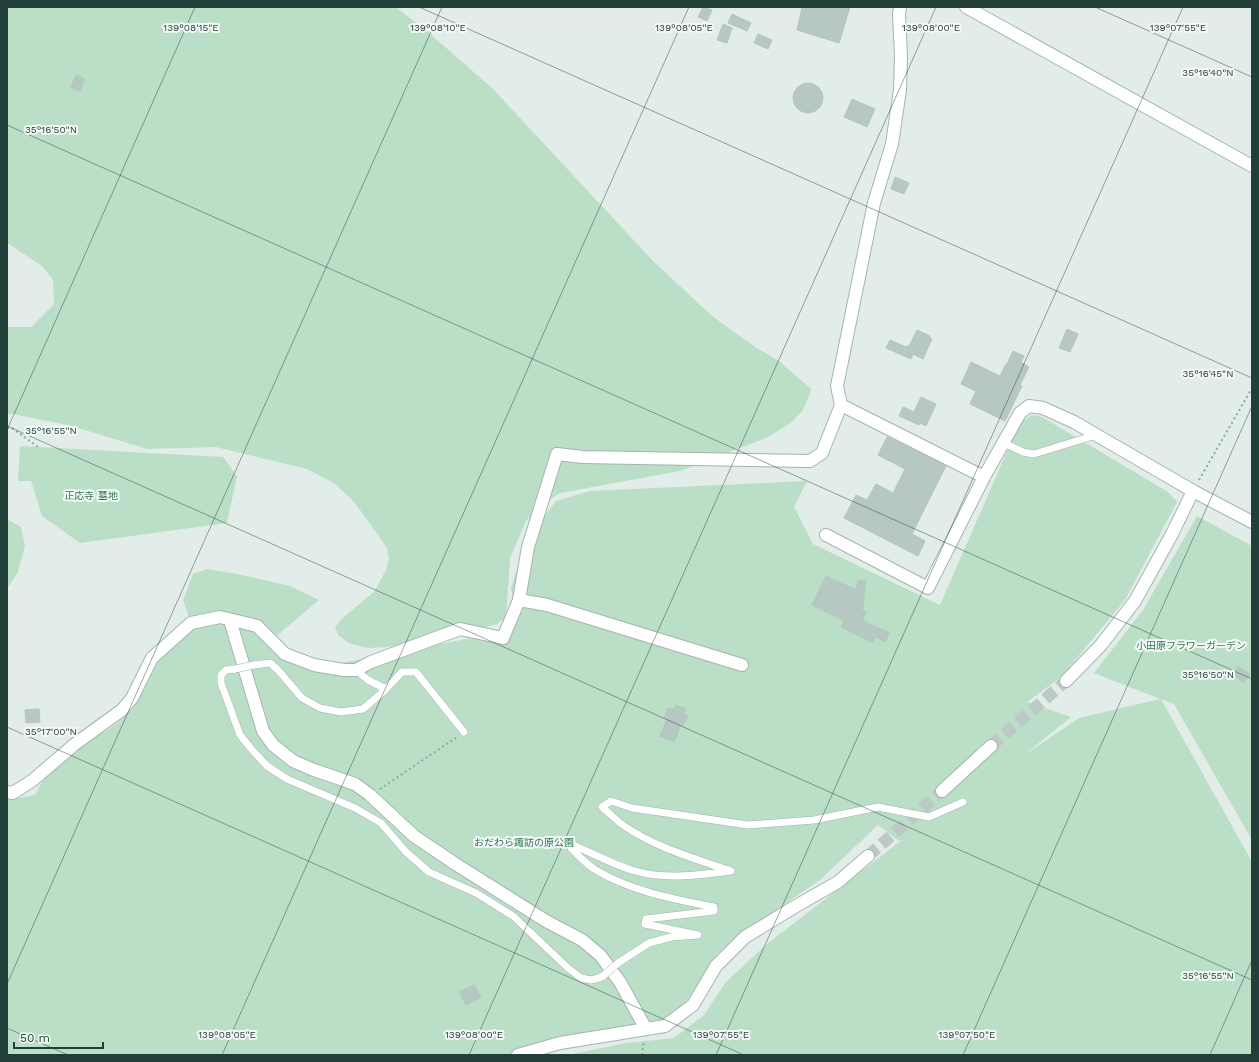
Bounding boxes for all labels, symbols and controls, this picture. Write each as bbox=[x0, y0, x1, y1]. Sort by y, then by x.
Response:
text: 139°08'15"E bbox=[163, 22, 219, 33]
text: 139°08'10"E bbox=[410, 22, 466, 33]
text: 139°08'05"E bbox=[655, 22, 713, 33]
text: 139°08'00"E bbox=[902, 22, 960, 33]
text: 139°07'55"E bbox=[1150, 22, 1206, 33]
text: 35°16'40"N bbox=[1182, 67, 1234, 78]
text: 35°16'50"N bbox=[25, 124, 77, 135]
text: 35°16'45"N bbox=[1183, 368, 1233, 379]
text: 35°16'55"N bbox=[25, 425, 77, 436]
park label: 正応寺 墓地 bbox=[64, 490, 119, 501]
park label: 小田原フラワーガーデン bbox=[1136, 640, 1246, 651]
text: 35°16'50"N bbox=[1182, 669, 1234, 680]
text: 35°17'00"N bbox=[25, 726, 77, 737]
park label: おだわら諏訪の原公園 bbox=[474, 837, 574, 848]
text: 35°16'55"N bbox=[1182, 970, 1234, 981]
scale bar bbox=[14, 1024, 103, 1050]
text: 139°08'05"E bbox=[198, 1029, 256, 1040]
text: 139°08'00"E bbox=[445, 1029, 503, 1040]
text: 139°07'55"E bbox=[693, 1029, 749, 1040]
text: 139°07'50"E bbox=[939, 1029, 995, 1040]
text: 50 m bbox=[20, 1031, 50, 1045]

